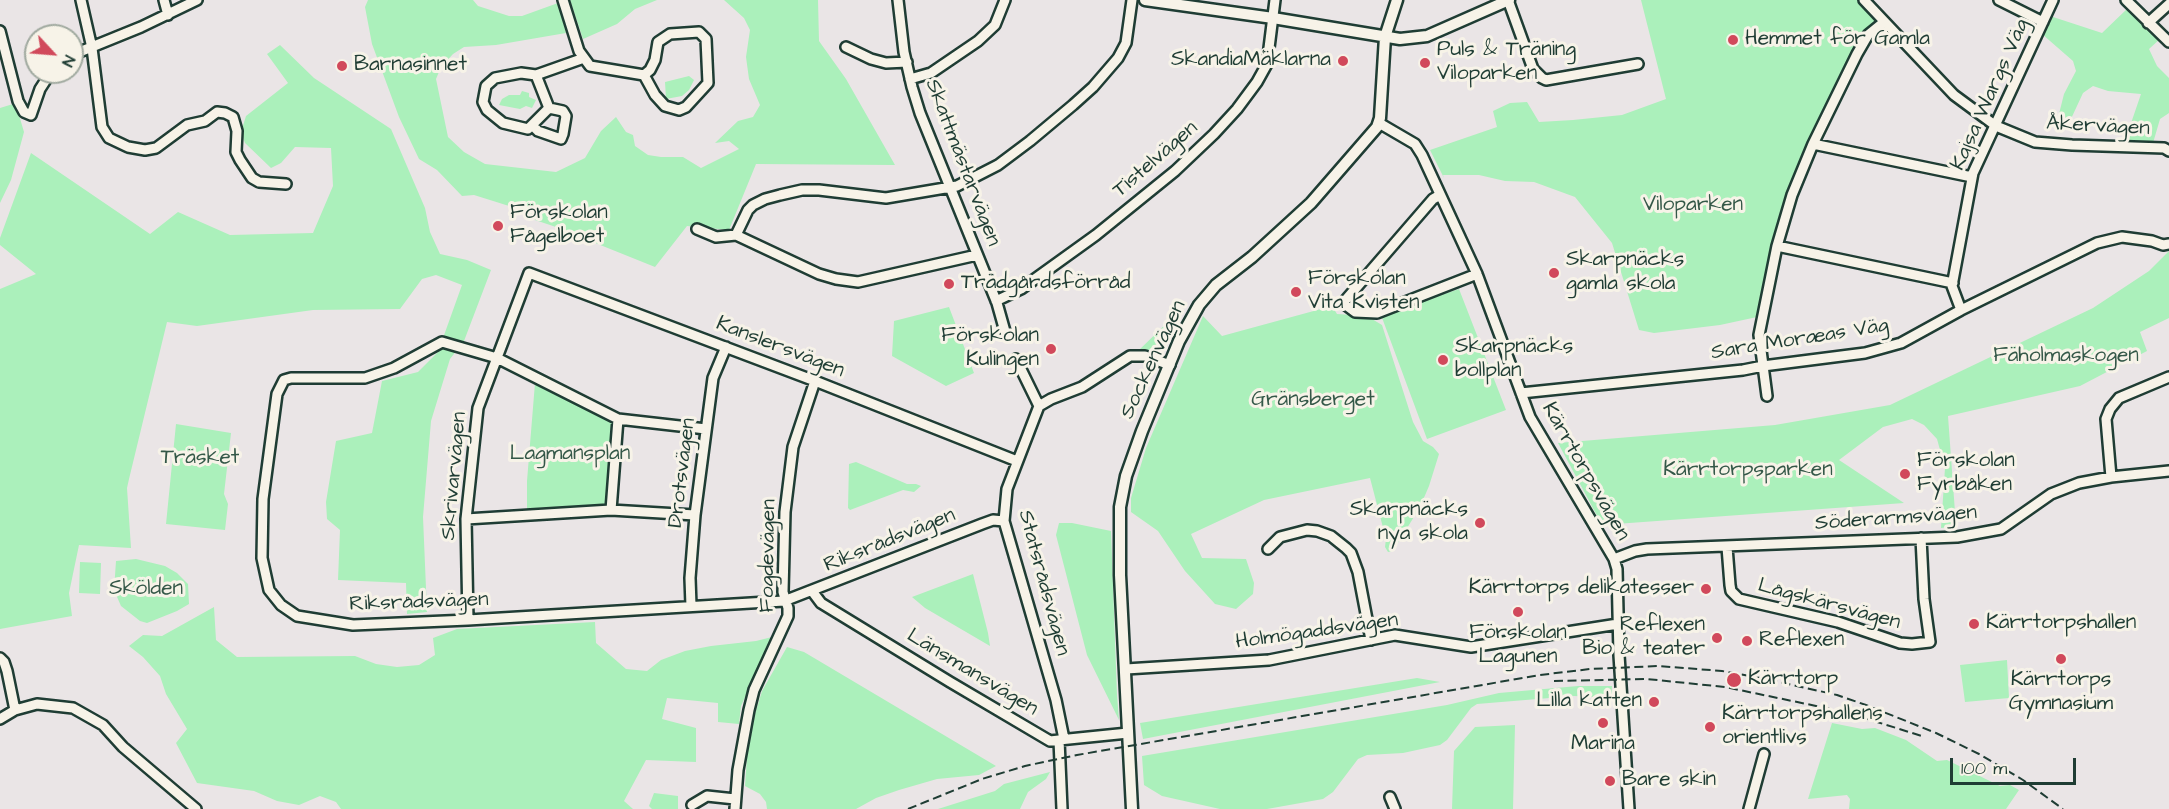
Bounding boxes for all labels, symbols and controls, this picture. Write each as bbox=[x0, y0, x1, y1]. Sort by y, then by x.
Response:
street label: Kajsa Wargs Väg bbox=[1946, 15, 2036, 175]
north arrow bbox=[24, 24, 84, 84]
place label: Hemmet för Gamla bbox=[1745, 27, 1930, 53]
marker: Hemmet för Gamla bbox=[1726, 33, 1740, 47]
place label: Puls & Träning Viloparken bbox=[1437, 38, 1576, 88]
place label: SkandiaMäklarna bbox=[1171, 48, 1331, 74]
text: N bbox=[56, 52, 80, 70]
place label: Barnasinnet bbox=[354, 53, 467, 79]
marker: SkandiaMäklarna bbox=[1336, 54, 1350, 68]
marker: Puls & Träning Viloparken bbox=[1418, 56, 1432, 70]
marker: Barnasinnet bbox=[335, 59, 349, 73]
street label: Skattmästarvägen bbox=[919, 76, 1005, 250]
street label: Åkervägen bbox=[2046, 112, 2150, 142]
street label: Tistelvägen bbox=[1108, 116, 1204, 204]
park label: Viloparken bbox=[1643, 193, 1743, 219]
place label: Förskolan Fågelboet bbox=[510, 201, 608, 251]
marker: Förskolan Fågelboet bbox=[491, 219, 505, 233]
place label: Skarpnäcks gamla skola bbox=[1566, 248, 1684, 298]
marker: Skarpnäcks gamla skola bbox=[1547, 266, 1561, 280]
place label: Förskolan Vita Kvisten bbox=[1308, 267, 1420, 317]
place label: Trädgårdsförråd bbox=[961, 271, 1130, 297]
marker: Trädgårdsförråd bbox=[942, 277, 956, 291]
marker: Förskolan Vita Kvisten bbox=[1289, 285, 1303, 299]
street label: Sockenvägen bbox=[1116, 297, 1192, 423]
street label: Kanslersvägen bbox=[712, 312, 848, 384]
street label: Sara Moræas Väg bbox=[1709, 314, 1891, 366]
place label: Förskolan Kulingen bbox=[941, 324, 1039, 374]
place label: Skarpnäcks bollplan bbox=[1455, 335, 1573, 385]
marker: Förskolan Kulingen bbox=[1044, 342, 1058, 356]
park label: Fäholmaskogen bbox=[1993, 344, 2139, 370]
marker: Skarpnäcks bollplan bbox=[1436, 353, 1450, 367]
park label: Gränsberget bbox=[1251, 388, 1375, 414]
street label: Kärrtorpsvägen bbox=[1535, 399, 1635, 545]
street label: Skrivarvägen bbox=[437, 411, 473, 541]
street label: Drotsvägen bbox=[664, 417, 702, 529]
park label: Lagmansplan bbox=[510, 442, 630, 468]
park label: Träsket bbox=[161, 446, 239, 472]
place label: Förskolan Fyrbåken bbox=[1917, 449, 2015, 499]
park label: Kärrtorpsparken bbox=[1663, 458, 1833, 484]
marker: Förskolan Fyrbåken bbox=[1898, 467, 1912, 481]
place label: Skarpnäcks nya skola bbox=[1350, 498, 1468, 548]
street label: Fogdevägen bbox=[755, 499, 783, 613]
street label: Söderarmsvägen bbox=[1814, 501, 1978, 537]
street label: Riksrådsvägen bbox=[821, 503, 959, 579]
street label: Statsrådsvägen bbox=[1011, 508, 1075, 658]
marker: Skarpnäcks nya skola bbox=[1473, 516, 1487, 530]
street label: Lågskärsvägen bbox=[1755, 574, 1903, 636]
place label: Kärrtorps delikatesser bbox=[1469, 576, 1694, 602]
park label: Skölden bbox=[109, 577, 183, 603]
marker: Kärrtorps delikatesser bbox=[1699, 582, 1713, 596]
street label: Riksrådsvägen bbox=[349, 588, 489, 618]
marker: Förskolan Lagunen bbox=[1511, 605, 1525, 619]
street label: Holmögaddsvägen bbox=[1234, 608, 1400, 656]
place label: Kärrtorpshallen bbox=[1986, 611, 2136, 637]
place label: Reflexen Bio & teater bbox=[1582, 613, 1705, 663]
marker: Kärrtorpshallen bbox=[1967, 617, 1981, 631]
place label: Förskolan Lagunen bbox=[1469, 621, 1567, 671]
street label: Länsmansvägen bbox=[902, 624, 1042, 722]
place label: Reflexen bbox=[1759, 628, 1844, 654]
marker: Reflexen Bio & teater bbox=[1710, 631, 1724, 645]
marker: Reflexen bbox=[1740, 634, 1754, 648]
marker: Kärrtorps Gymnasium bbox=[2054, 652, 2068, 666]
place label: Kärrtorp bbox=[1748, 667, 1838, 693]
place label: Kärrtorps Gymnasium bbox=[2009, 668, 2113, 718]
marker: Kärrtorp bbox=[1725, 671, 1743, 689]
place label: Lilla katten bbox=[1536, 689, 1642, 715]
marker: Lilla katten bbox=[1647, 695, 1661, 709]
place label: Kärrtorpshallens orientlivs bbox=[1722, 702, 1883, 752]
marker: Marina bbox=[1596, 716, 1610, 730]
marker: Kärrtorpshallens orientlivs bbox=[1703, 720, 1717, 734]
place label: Marina bbox=[1571, 732, 1635, 758]
scale bar bbox=[1953, 746, 2079, 784]
text: 100 m bbox=[1961, 756, 2007, 781]
place label: Bare skin bbox=[1622, 768, 1716, 794]
marker: Bare skin bbox=[1603, 774, 1617, 788]

